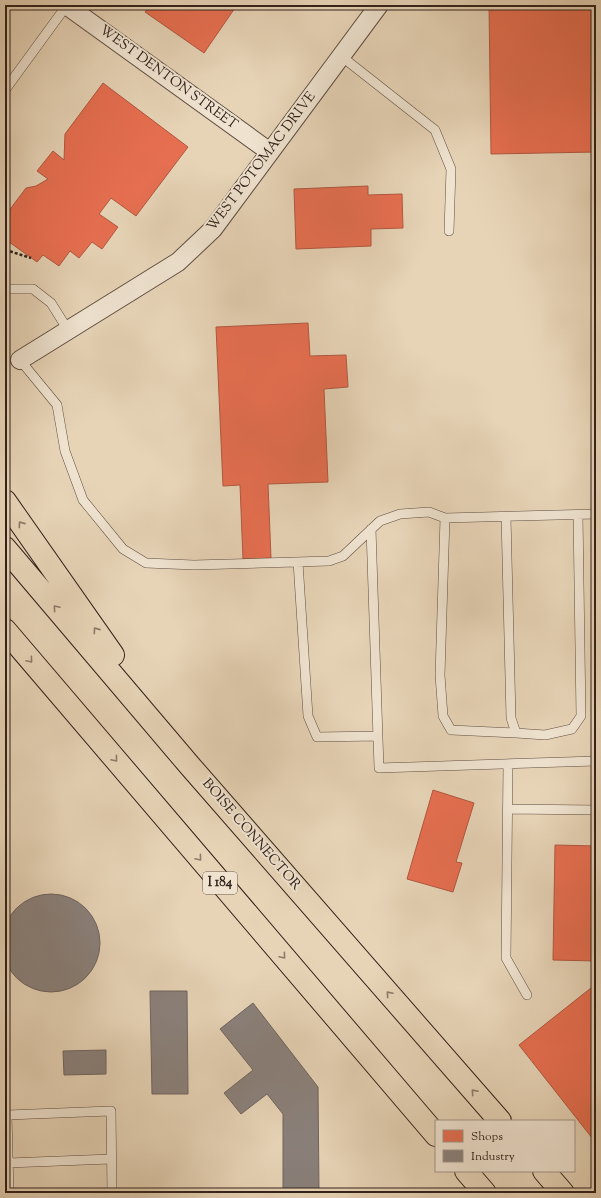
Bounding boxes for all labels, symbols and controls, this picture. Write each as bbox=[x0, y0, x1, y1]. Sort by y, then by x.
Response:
street label: WEST DENTON STREET bbox=[95, 21, 241, 135]
street label: WEST POTOMAC DRIVE bbox=[203, 88, 321, 236]
one-way arrow bbox=[18, 521, 26, 528]
one-way arrow bbox=[54, 605, 61, 613]
one-way arrow bbox=[94, 628, 101, 635]
one-way arrow bbox=[26, 655, 33, 662]
one-way arrow bbox=[110, 754, 117, 761]
street label: BOISE CONNECTOR bbox=[197, 775, 305, 895]
one-way arrow bbox=[195, 853, 202, 860]
road number: I 184 bbox=[203, 872, 237, 894]
one-way arrow bbox=[279, 952, 286, 959]
one-way arrow bbox=[387, 991, 394, 998]
one-way arrow bbox=[472, 1089, 479, 1096]
legend bbox=[435, 1120, 575, 1172]
text: Shops bbox=[471, 1128, 503, 1146]
text: Industry bbox=[471, 1148, 515, 1166]

